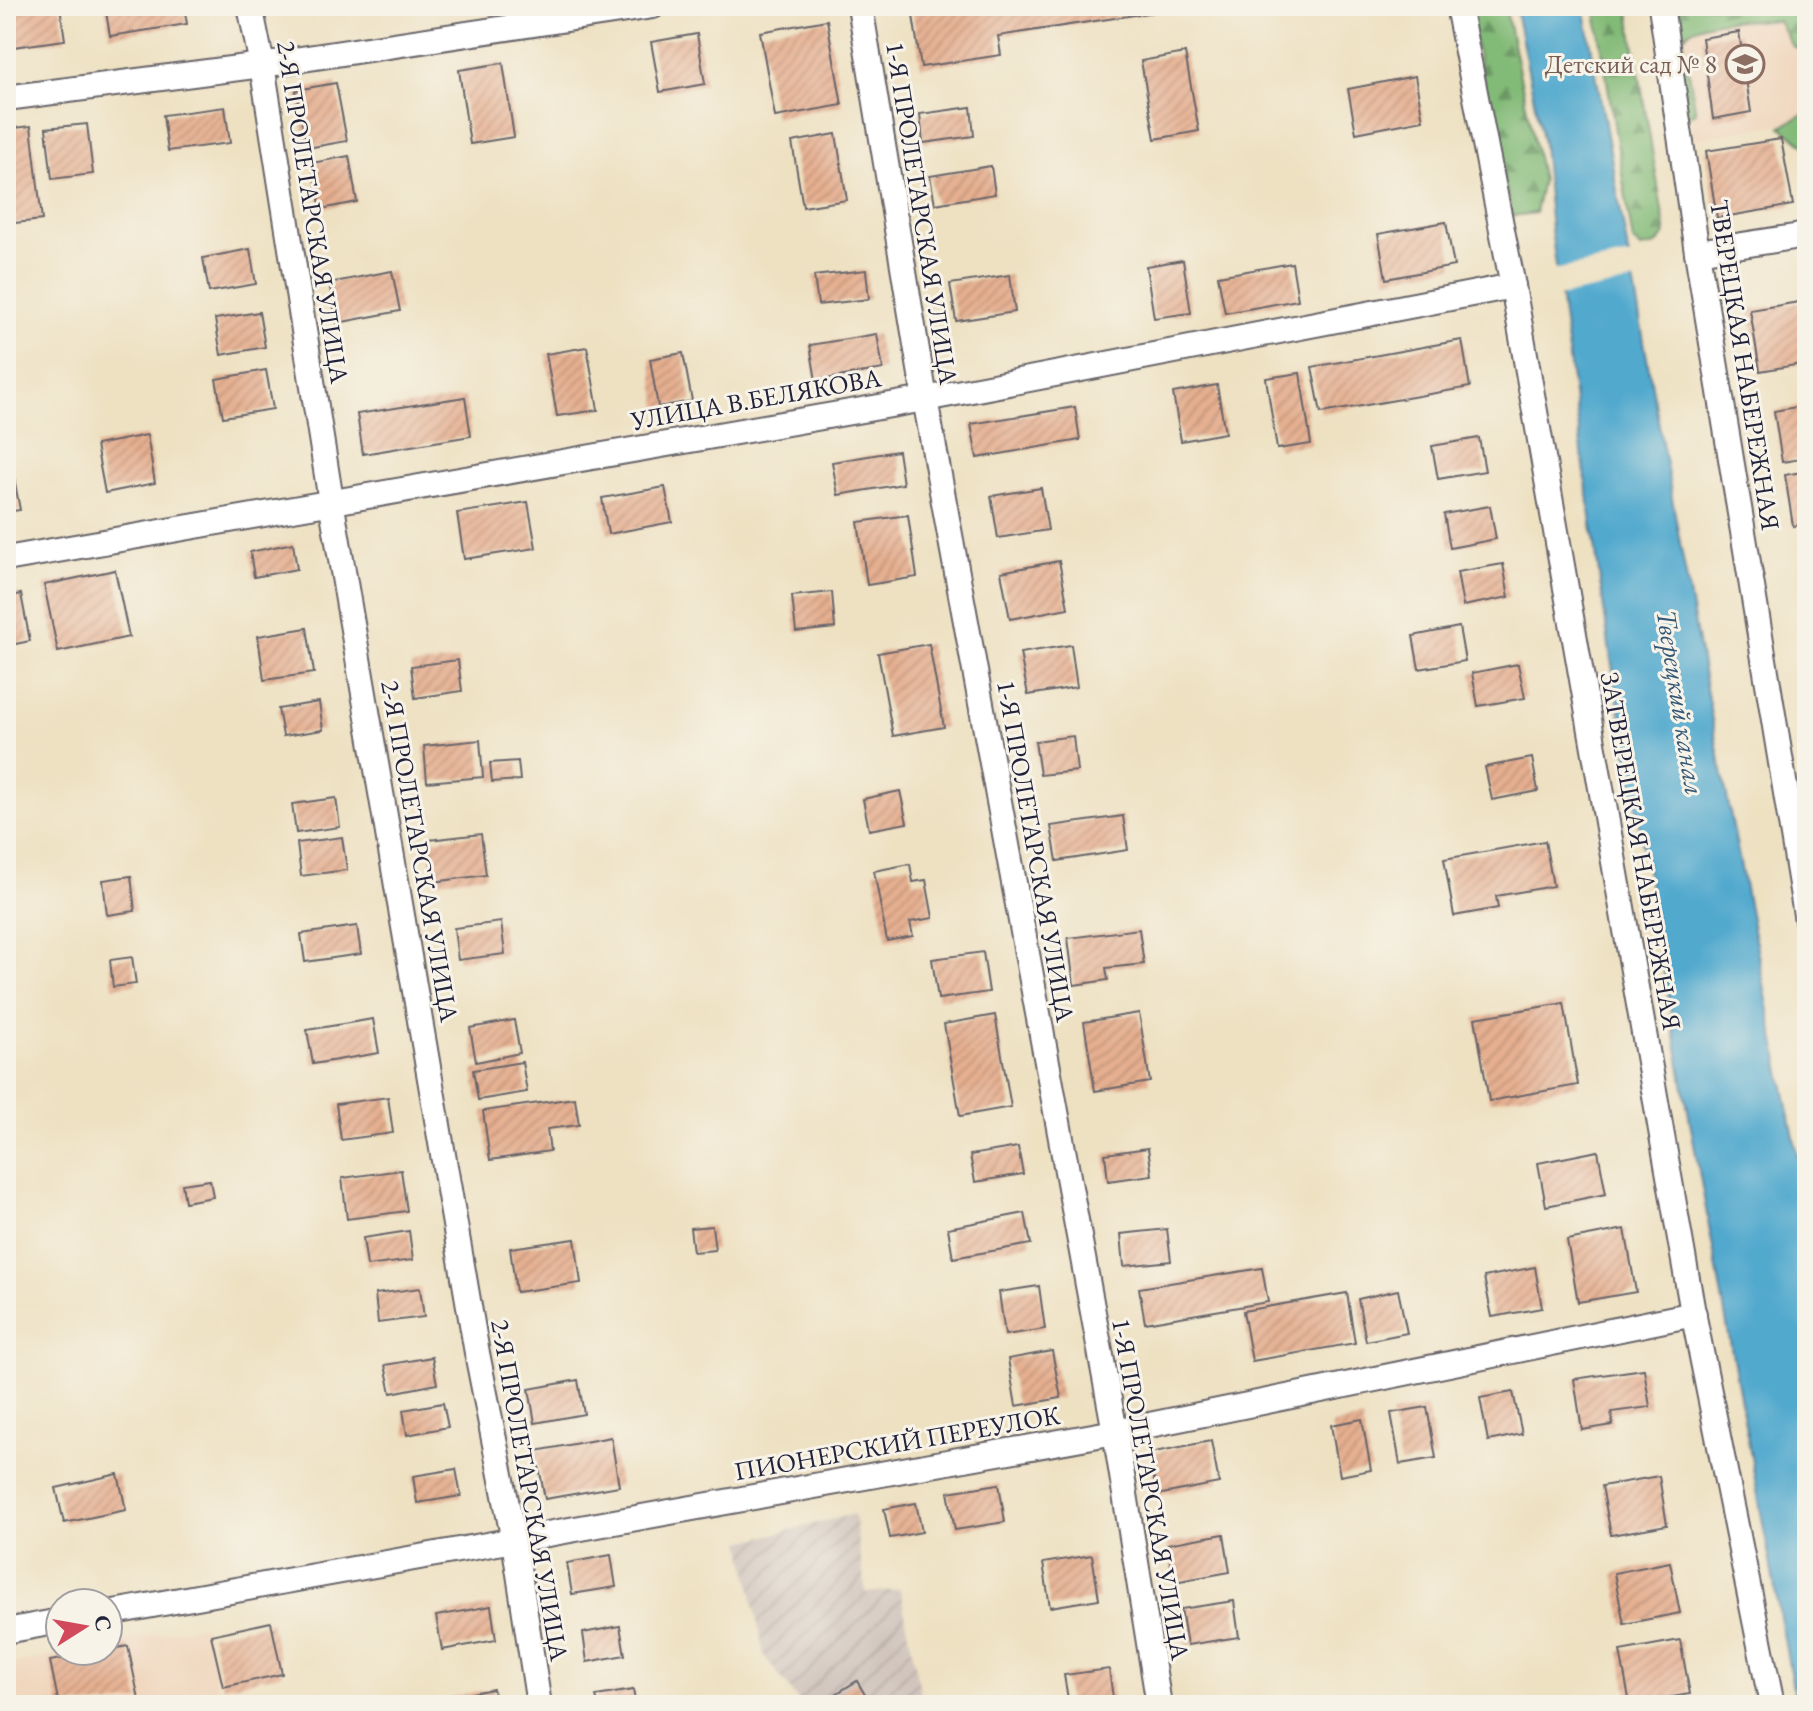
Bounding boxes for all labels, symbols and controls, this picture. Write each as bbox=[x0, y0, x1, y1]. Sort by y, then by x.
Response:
street label: 2-Я ПРОЛЕТАРСКАЯ УЛИЦА bbox=[269, 38, 357, 387]
street label: 1-Я ПРОЛЕТАРСКАЯ УЛИЦА bbox=[878, 39, 966, 388]
school or university icon: Детский сад № 8 bbox=[1724, 43, 1766, 85]
place label: Детский сад № 8 bbox=[1545, 47, 1717, 81]
street label: ТВЕРЕЦКАЯ НАБЕРЕЖНАЯ bbox=[1702, 197, 1788, 533]
street label: УЛИЦА В.БЕЛЯКОВА bbox=[627, 360, 885, 438]
water label: Тверецкий канал bbox=[1649, 607, 1713, 797]
street label: ЗАТВЕРЕЦКАЯ НАБЕРЕЖНАЯ bbox=[1593, 669, 1689, 1033]
street label: 2-Я ПРОЛЕТАРСКАЯ УЛИЦА bbox=[373, 677, 467, 1026]
street label: 1-Я ПРОЛЕТАРСКАЯ УЛИЦА bbox=[989, 677, 1083, 1026]
street label: 1-Я ПРОЛЕТАРСКАЯ УЛИЦА bbox=[1104, 1315, 1198, 1664]
street label: 2-Я ПРОЛЕТАРСКАЯ УЛИЦА bbox=[483, 1316, 577, 1665]
street label: ПИОНЕРСКИЙ ПЕРЕУЛОК bbox=[731, 1397, 1063, 1488]
north arrow bbox=[44, 1587, 124, 1667]
text: С bbox=[87, 1613, 119, 1634]

